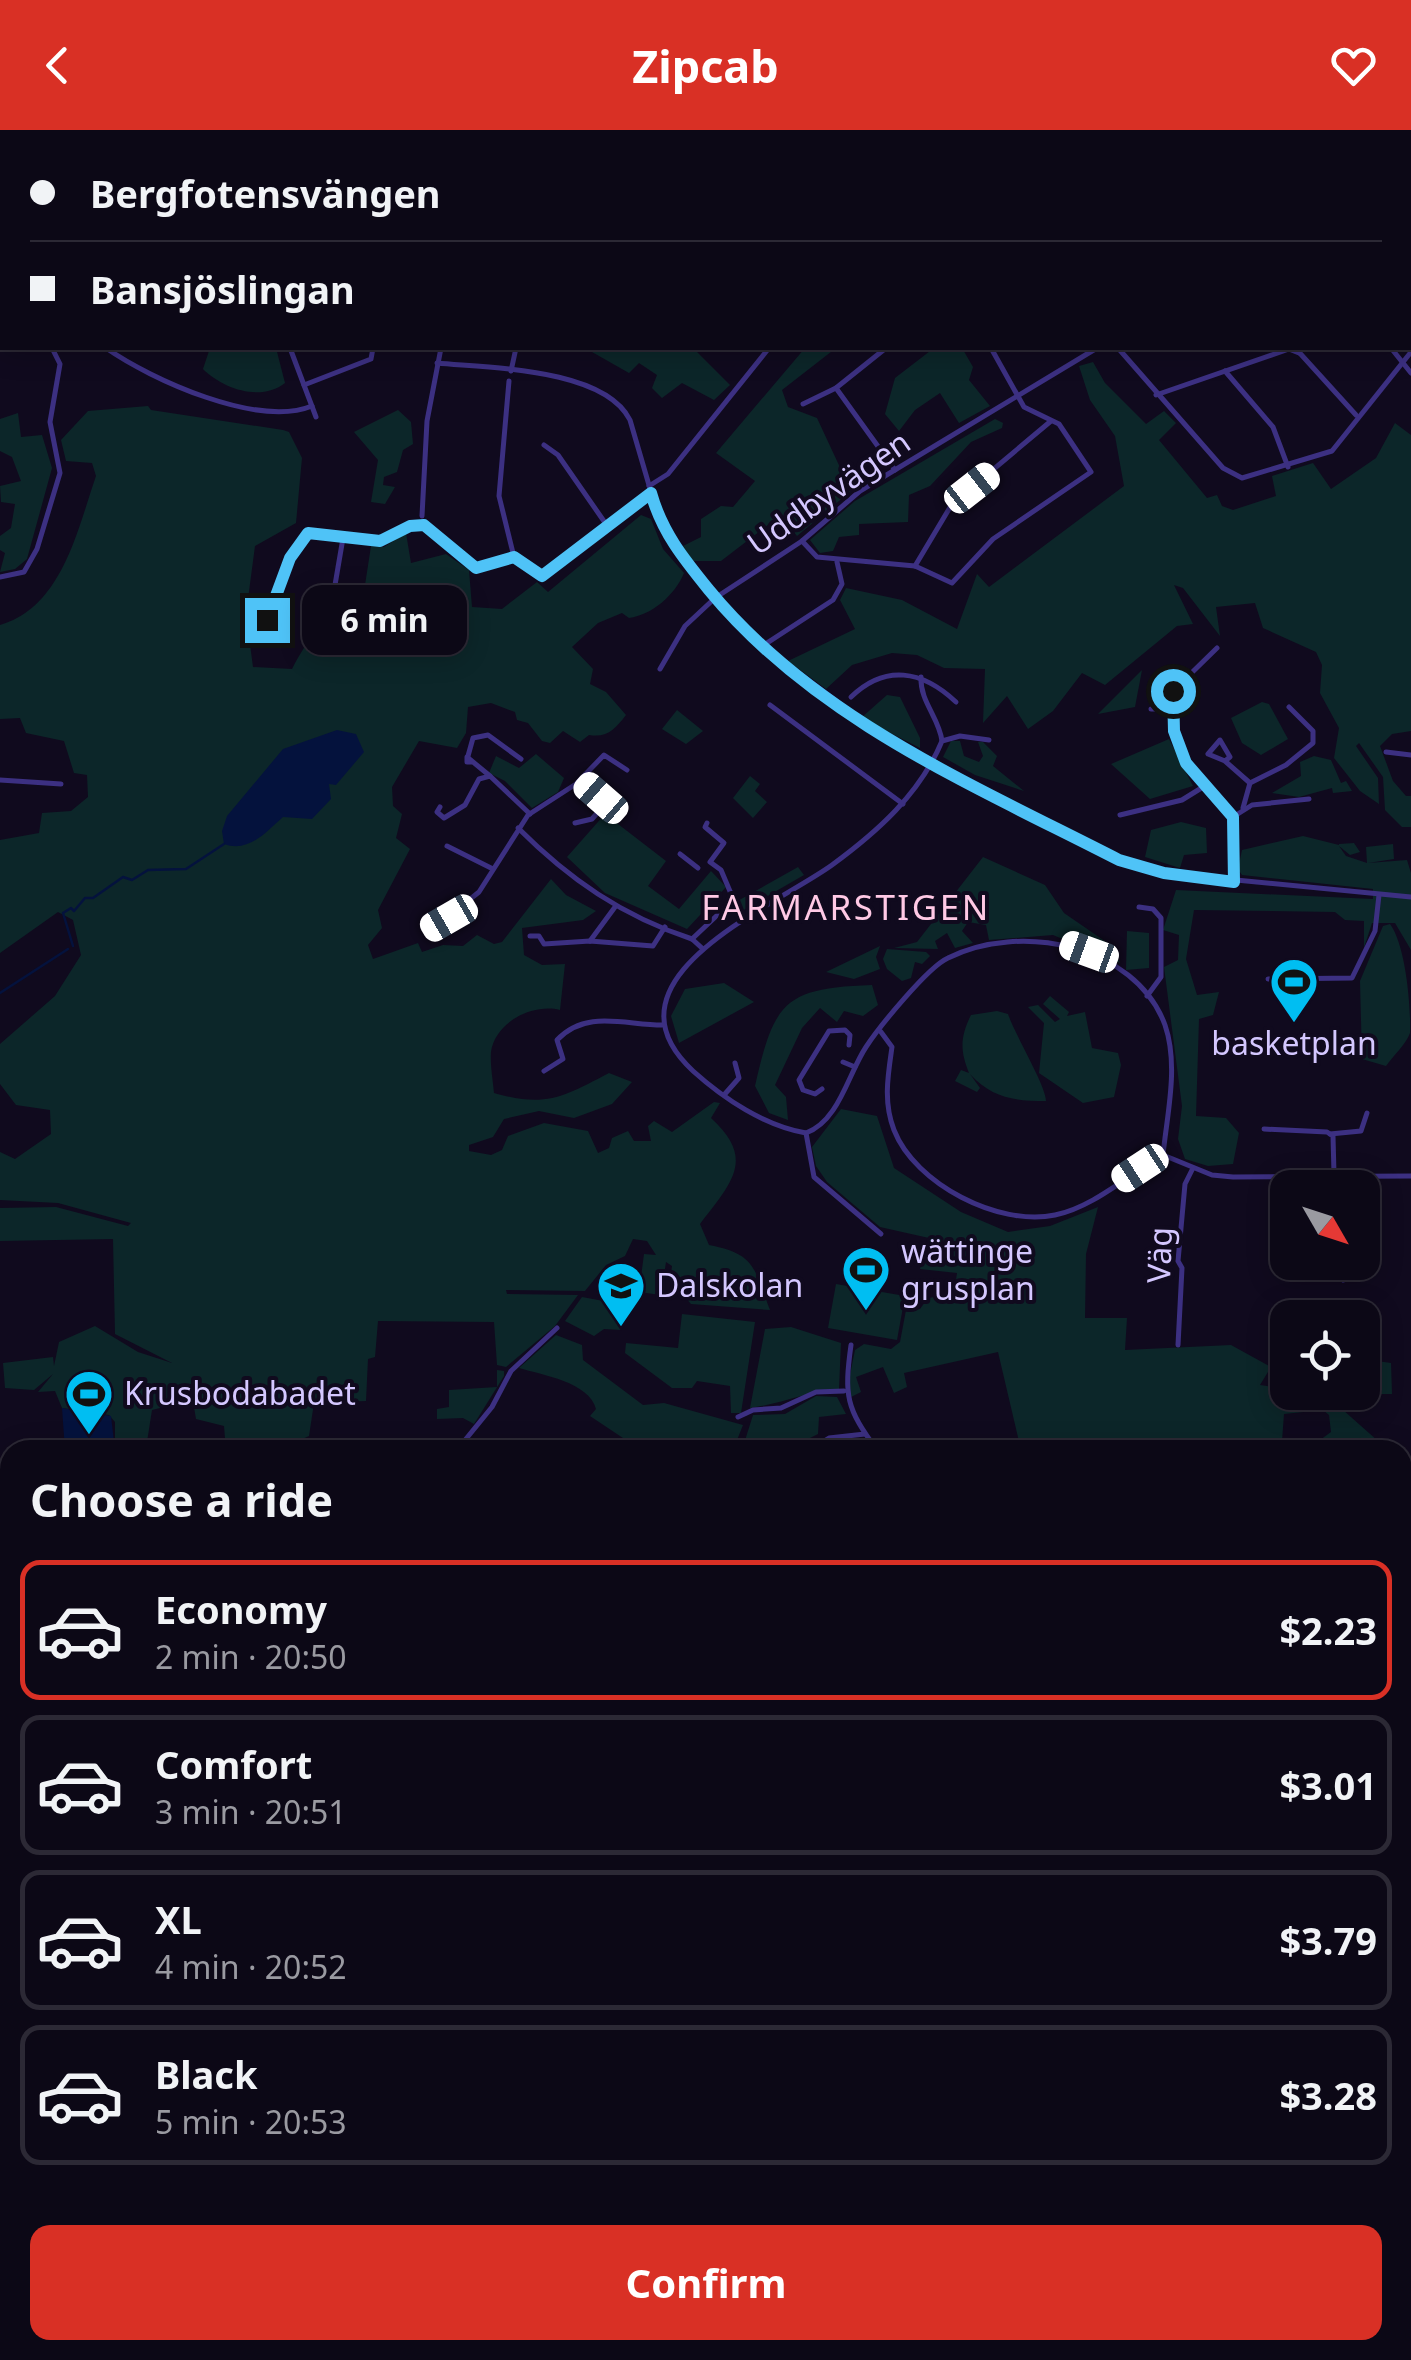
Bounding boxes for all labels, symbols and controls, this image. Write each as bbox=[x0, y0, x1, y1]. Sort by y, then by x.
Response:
text: Zipcab bbox=[632, 35, 779, 96]
icon: back bbox=[30, 38, 85, 93]
icon: heart bbox=[1326, 38, 1381, 93]
text: Bergfotensvängen bbox=[90, 167, 441, 219]
text: Bansjöslingan bbox=[90, 263, 355, 315]
street label: Uddbyvägen bbox=[738, 420, 918, 564]
car bbox=[939, 458, 1005, 518]
callout: 6 min bbox=[302, 585, 467, 655]
route end bbox=[245, 598, 290, 643]
text: 6 min bbox=[340, 598, 429, 641]
route start bbox=[1151, 669, 1196, 714]
car bbox=[569, 767, 633, 829]
district label: FARMARSTIGEN bbox=[701, 883, 991, 930]
car bbox=[416, 890, 482, 946]
car bbox=[1056, 928, 1122, 976]
sports icon: basketplan bbox=[1268, 956, 1320, 1024]
place label: basketplan bbox=[1211, 1021, 1377, 1064]
car bbox=[1107, 1139, 1173, 1197]
north arrow bbox=[1270, 1170, 1380, 1280]
map controls bbox=[1270, 1170, 1380, 1410]
street label: Väg bbox=[1136, 1226, 1181, 1284]
place label: wättinge grusplan bbox=[901, 1229, 1035, 1309]
sports icon: wättinge grusplan bbox=[840, 1244, 892, 1312]
school or university icon: Dalskolan bbox=[595, 1260, 647, 1328]
place label: Dalskolan bbox=[656, 1263, 803, 1306]
button: locate bbox=[1270, 1300, 1380, 1410]
sports icon: Krusbodabadet bbox=[63, 1368, 115, 1436]
place label: Krusbodabadet bbox=[124, 1371, 356, 1414]
text: Choose a ride bbox=[30, 1469, 333, 1530]
text: Economy bbox=[155, 1583, 327, 1635]
icon: car bbox=[35, 1585, 125, 1675]
text: $2.23 bbox=[1279, 1604, 1377, 1656]
text: 2 min · 20:50 bbox=[155, 1635, 347, 1678]
text: Comfort bbox=[155, 1738, 312, 1790]
icon: car bbox=[35, 1740, 125, 1830]
text: $3.01 bbox=[1279, 1759, 1377, 1811]
text: 3 min · 20:51 bbox=[155, 1790, 347, 1833]
text: XL bbox=[155, 1893, 202, 1945]
icon: car bbox=[35, 1895, 125, 1985]
text: $3.79 bbox=[1279, 1914, 1377, 1966]
text: 4 min · 20:52 bbox=[155, 1945, 347, 1988]
text: Black bbox=[155, 2048, 258, 2100]
icon: car bbox=[35, 2050, 125, 2140]
text: $3.28 bbox=[1279, 2069, 1377, 2121]
text: 5 min · 20:53 bbox=[155, 2100, 347, 2143]
button: Confirm bbox=[30, 2225, 1382, 2340]

